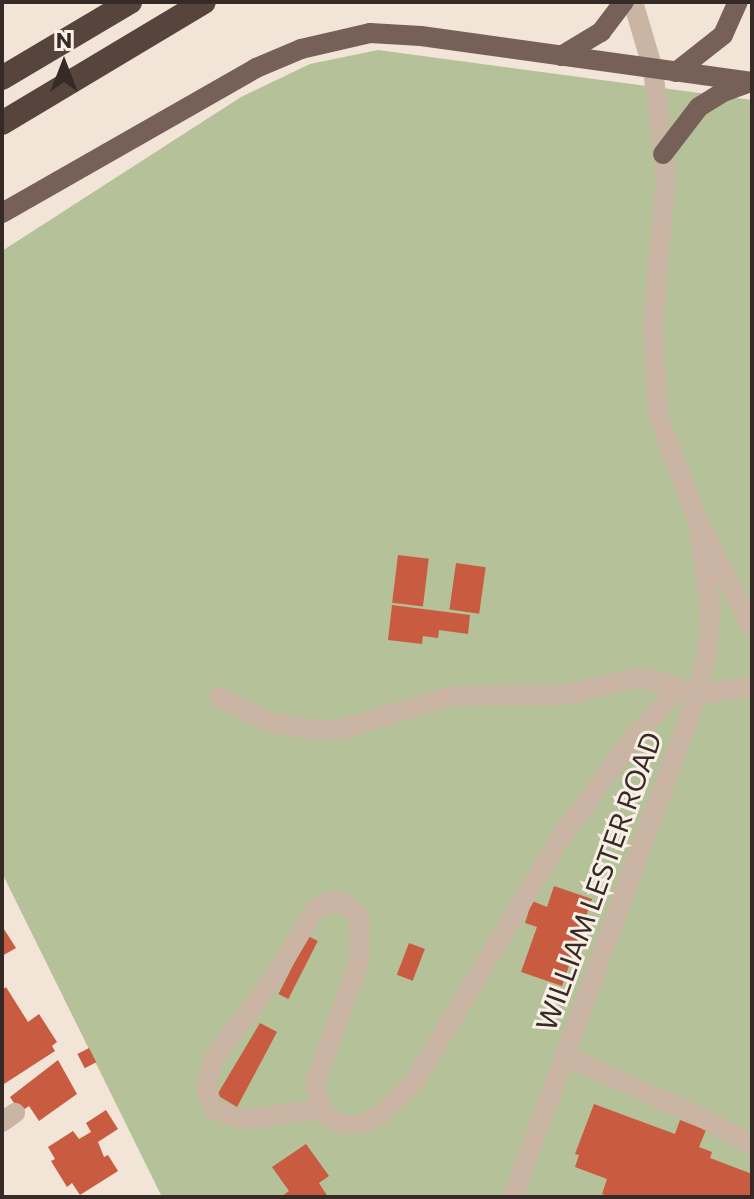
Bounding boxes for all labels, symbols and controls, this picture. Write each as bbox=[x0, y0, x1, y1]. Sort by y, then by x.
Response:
north arrow bbox=[24, 24, 104, 104]
text: N bbox=[56, 26, 72, 53]
street label: WILLIAM LESTER ROAD bbox=[528, 727, 668, 1035]

